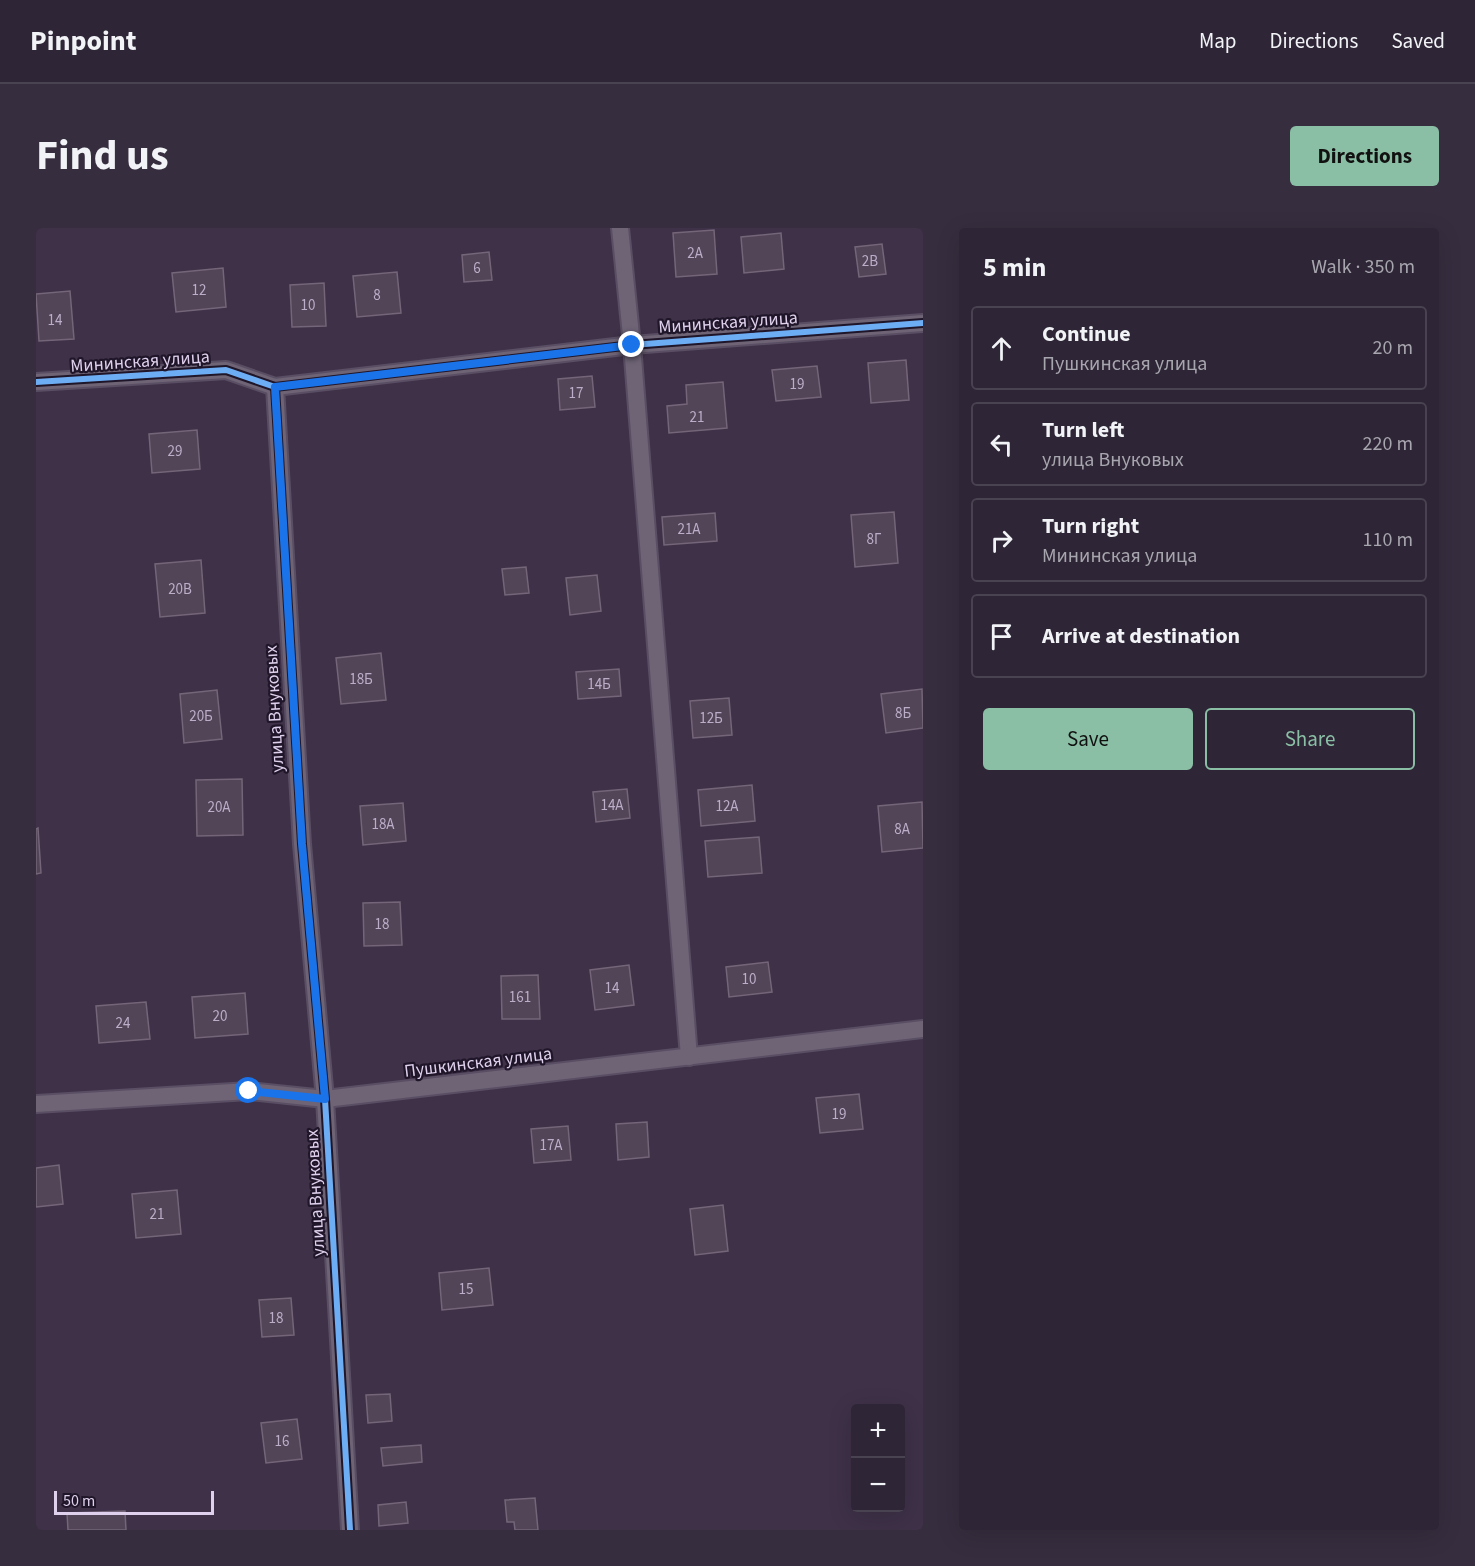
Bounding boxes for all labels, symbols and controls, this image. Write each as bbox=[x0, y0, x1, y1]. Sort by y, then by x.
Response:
text: Pinpoint bbox=[30, 21, 137, 61]
text: Map bbox=[1199, 26, 1237, 56]
text: Directions bbox=[1270, 26, 1358, 56]
text: Saved bbox=[1391, 26, 1445, 56]
text: Find us bbox=[36, 126, 169, 186]
button: Directions bbox=[1290, 126, 1439, 186]
house number: 2А bbox=[687, 243, 704, 264]
text: 5 min bbox=[983, 249, 1046, 286]
house number: 2В bbox=[862, 251, 878, 272]
text: Walk · 350 m bbox=[1311, 253, 1415, 281]
house number: 6 bbox=[473, 258, 481, 279]
house number: 12 bbox=[192, 280, 206, 301]
house number: 8 bbox=[373, 285, 381, 306]
house number: 10 bbox=[301, 295, 315, 316]
street label: Мининская улица bbox=[657, 305, 799, 340]
house number: 14 bbox=[48, 310, 63, 331]
text: Continue bbox=[1042, 318, 1131, 350]
route end bbox=[618, 331, 644, 357]
icon: ahead bbox=[985, 332, 1018, 365]
text: 20 m bbox=[1373, 334, 1413, 362]
street label: Мининская улица bbox=[69, 344, 211, 379]
text: Пушкинская улица bbox=[1042, 350, 1207, 378]
house number: 19 bbox=[790, 374, 804, 395]
house number: 17 bbox=[569, 383, 583, 404]
house number: 21 bbox=[690, 407, 704, 428]
text: Turn left bbox=[1042, 414, 1124, 446]
icon: left bbox=[985, 428, 1018, 461]
text: 220 m bbox=[1363, 430, 1413, 458]
house number: 29 bbox=[168, 441, 182, 462]
text: улица Внуковых bbox=[1042, 446, 1184, 474]
text: Turn right bbox=[1042, 510, 1139, 542]
house number: 21А bbox=[677, 519, 701, 540]
icon: right bbox=[985, 524, 1018, 557]
text: 110 m bbox=[1363, 526, 1413, 554]
house number: 8Г bbox=[867, 529, 882, 550]
text: Мининская улица bbox=[1042, 542, 1197, 570]
house number: 20В bbox=[168, 579, 192, 600]
icon: arrive bbox=[985, 620, 1018, 653]
text: Arrive at destination bbox=[1042, 620, 1240, 652]
street label: улица Внуковых bbox=[259, 645, 290, 773]
house number: 18Б bbox=[349, 669, 373, 690]
house number: 14Б bbox=[587, 674, 611, 695]
house number: 8Б bbox=[895, 703, 911, 724]
house number: 20Б bbox=[189, 706, 213, 727]
house number: 12Б bbox=[699, 708, 723, 729]
button: Save bbox=[983, 708, 1193, 770]
button: Share bbox=[1205, 708, 1415, 770]
house number: 14А bbox=[600, 795, 624, 816]
house number: 12А bbox=[715, 796, 739, 817]
house number: 20А bbox=[207, 797, 231, 818]
house number: 18А bbox=[371, 814, 395, 835]
house number: 8А bbox=[894, 819, 911, 840]
house number: 18 bbox=[375, 914, 389, 935]
house number: 10 bbox=[742, 969, 756, 990]
house number: 14 bbox=[605, 978, 620, 999]
house number: 161 bbox=[509, 987, 531, 1008]
house number: 20 bbox=[213, 1006, 227, 1027]
house number: 24 bbox=[116, 1013, 131, 1034]
street label: Пушкинская улица bbox=[403, 1041, 553, 1084]
route start bbox=[235, 1077, 261, 1103]
house number: 19 bbox=[832, 1104, 846, 1125]
street label: улица Внуковых bbox=[300, 1129, 331, 1257]
house number: 17А bbox=[539, 1135, 563, 1156]
house number: 21 bbox=[150, 1204, 164, 1225]
house number: 15 bbox=[459, 1279, 473, 1300]
house number: 18 bbox=[269, 1308, 283, 1329]
map controls bbox=[851, 1404, 905, 1512]
button: + bbox=[851, 1404, 905, 1458]
house number: 16 bbox=[275, 1431, 289, 1452]
button: − bbox=[851, 1458, 905, 1512]
scale bar bbox=[54, 1488, 214, 1516]
text: 50 m bbox=[63, 1490, 95, 1512]

